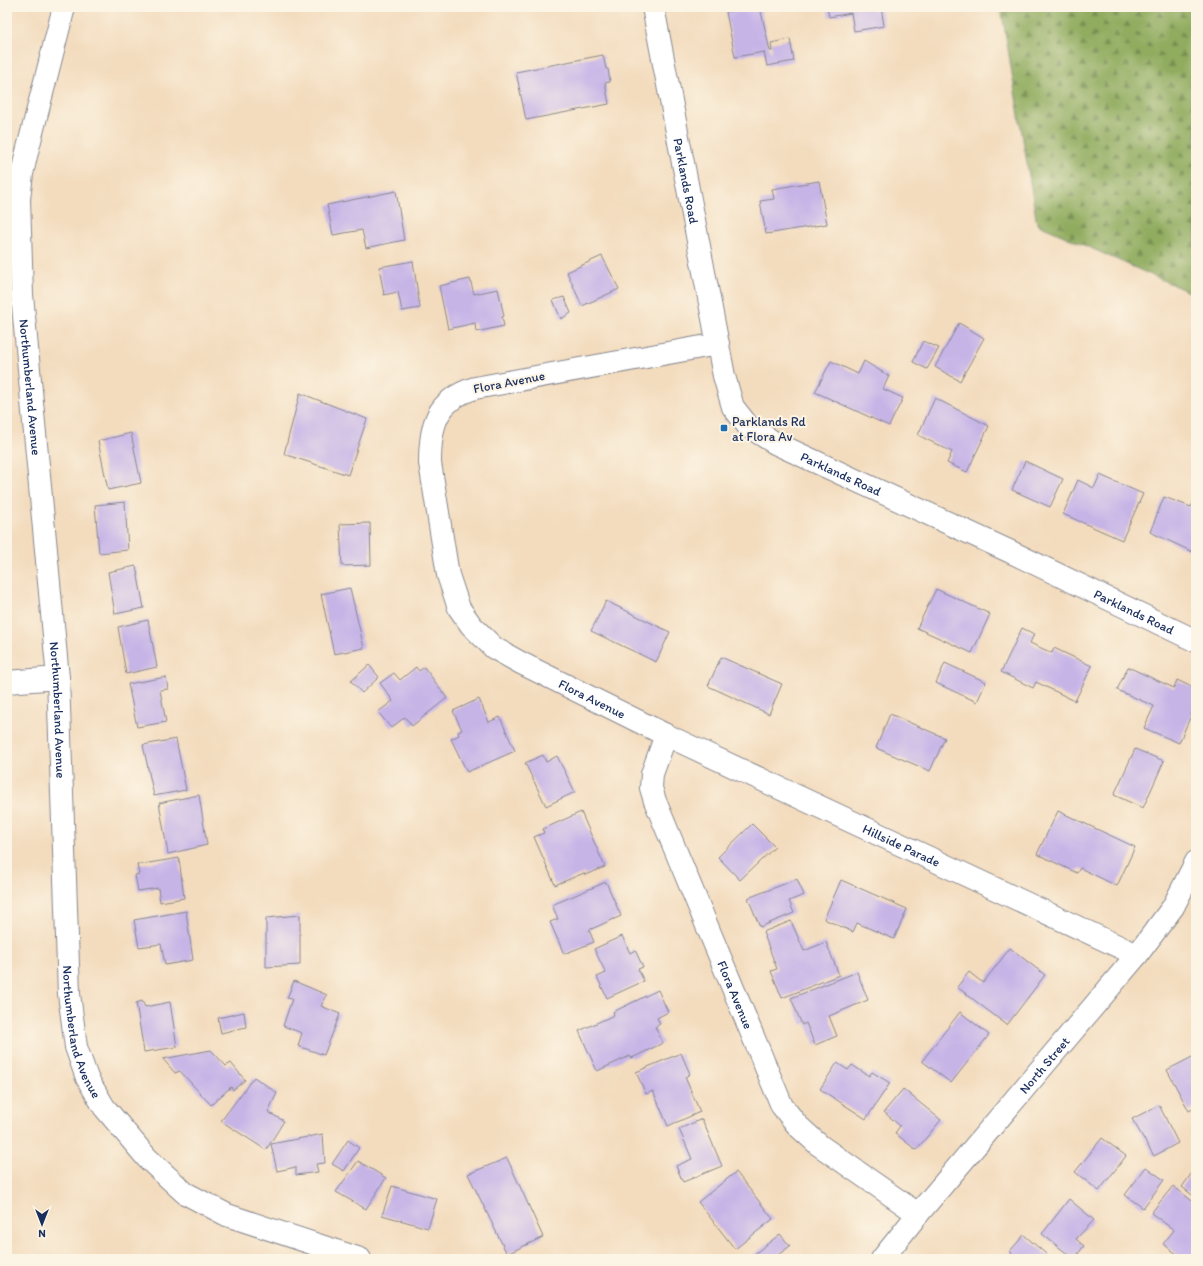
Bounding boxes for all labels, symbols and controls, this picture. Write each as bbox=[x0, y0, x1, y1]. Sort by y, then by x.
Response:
street label: Parklands Road bbox=[671, 137, 702, 225]
street label: Northumberland Avenue bbox=[17, 318, 45, 456]
street label: Flora Avenue bbox=[472, 368, 546, 396]
place label: Parklands Rd at Flora Av bbox=[732, 414, 806, 444]
marker: Parklands Rd at Flora Av bbox=[719, 423, 729, 433]
street label: Parklands Road bbox=[798, 448, 884, 499]
street label: Parklands Road bbox=[1092, 586, 1177, 637]
street label: Northumberland Avenue bbox=[47, 641, 69, 778]
street label: Flora Avenue bbox=[556, 676, 628, 721]
street label: Hillside Parade bbox=[860, 821, 943, 870]
street label: Flora Avenue bbox=[715, 958, 756, 1031]
street label: Northumberland Avenue bbox=[61, 965, 104, 1101]
street label: North Street bbox=[1016, 1033, 1072, 1096]
north arrow bbox=[22, 1204, 62, 1244]
text: N bbox=[38, 1227, 46, 1240]

